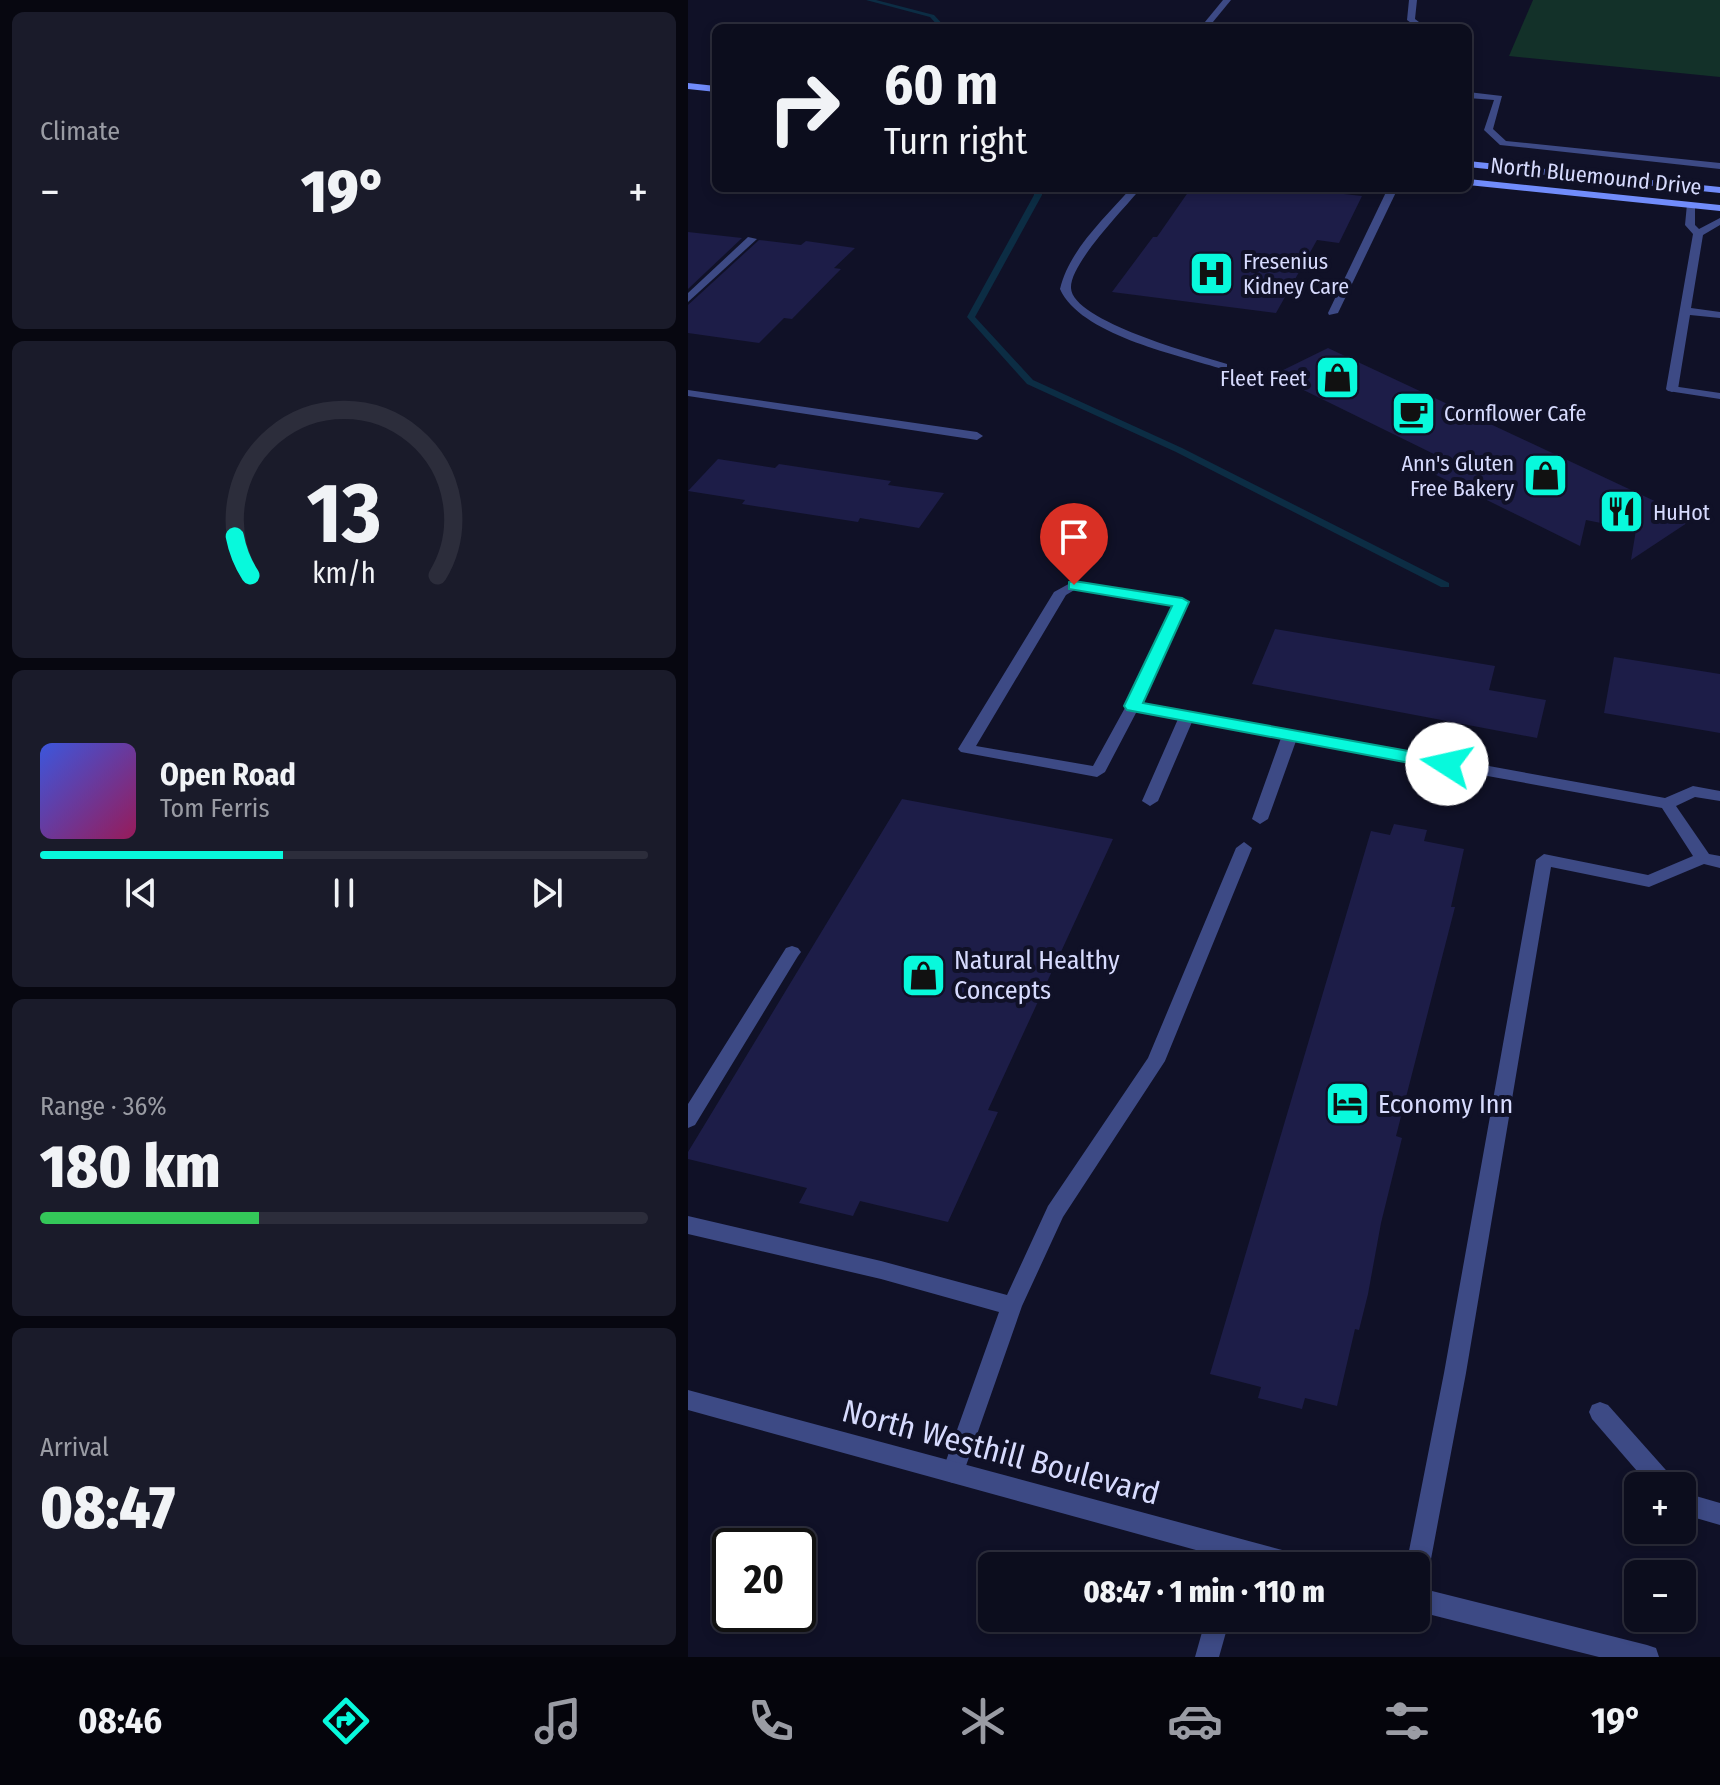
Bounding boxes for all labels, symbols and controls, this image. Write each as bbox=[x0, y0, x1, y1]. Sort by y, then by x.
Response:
text: 60 m bbox=[884, 52, 998, 119]
icon: right bbox=[752, 56, 856, 160]
text: Climate bbox=[40, 116, 120, 147]
text: Turn right bbox=[884, 120, 1027, 164]
street label: North Bluemound Drive bbox=[1489, 151, 1703, 201]
text: 19° bbox=[301, 156, 387, 228]
text: − bbox=[40, 166, 60, 219]
text: + bbox=[628, 166, 648, 219]
place label: Fresenius Kidney Care bbox=[1243, 248, 1349, 300]
hospital icon: Fresenius Kidney Care bbox=[1188, 250, 1236, 298]
shop icon: Fleet Feet bbox=[1314, 354, 1362, 402]
place label: Fleet Feet bbox=[1220, 365, 1308, 392]
cafe icon: Cornflower Cafe bbox=[1389, 389, 1437, 437]
place label: Cornflower Cafe bbox=[1444, 400, 1586, 427]
place label: Ann's Gluten Free Bakery bbox=[1401, 450, 1514, 502]
shop icon: Ann's Gluten Free Bakery bbox=[1521, 452, 1569, 500]
text: 13 bbox=[307, 463, 381, 563]
restaurant icon: HuHot bbox=[1598, 488, 1646, 536]
place label: HuHot bbox=[1653, 499, 1711, 526]
pin bbox=[1040, 503, 1108, 585]
icon: arrive bbox=[1052, 515, 1096, 559]
text: km/h bbox=[312, 556, 376, 591]
position arrow bbox=[1405, 722, 1489, 806]
text: Open Road bbox=[160, 757, 296, 793]
text: Tom Ferris bbox=[160, 793, 270, 824]
icon: previous bbox=[119, 871, 163, 915]
icon: pause bbox=[322, 871, 366, 915]
icon: next bbox=[525, 871, 569, 915]
place label: Natural Healthy Concepts bbox=[954, 945, 1120, 1006]
shop icon: Natural Healthy Concepts bbox=[899, 951, 947, 999]
hotel icon: Economy Inn bbox=[1323, 1080, 1371, 1128]
place label: Economy Inn bbox=[1378, 1089, 1513, 1120]
text: Range · 36% bbox=[40, 1091, 167, 1122]
text: 180 km bbox=[40, 1131, 220, 1203]
street label: North Westhill Boulevard bbox=[838, 1391, 1164, 1513]
text: Arrival bbox=[40, 1432, 109, 1463]
text: 08:47 bbox=[40, 1472, 175, 1544]
map controls bbox=[1624, 1472, 1696, 1632]
button: + bbox=[1624, 1472, 1696, 1544]
speed limit sign: 20 bbox=[712, 1528, 816, 1632]
button: − bbox=[1624, 1560, 1696, 1632]
text: 08:47 · 1 min · 110 m bbox=[1083, 1574, 1325, 1610]
icon: directions bbox=[318, 1693, 374, 1749]
icon: music bbox=[530, 1693, 586, 1749]
icon: phone bbox=[743, 1693, 799, 1749]
icon: climate bbox=[955, 1693, 1011, 1749]
icon: car bbox=[1167, 1693, 1223, 1749]
icon: filters bbox=[1379, 1693, 1435, 1749]
text: 08:46 bbox=[78, 1699, 162, 1743]
text: 19° bbox=[1591, 1699, 1642, 1743]

